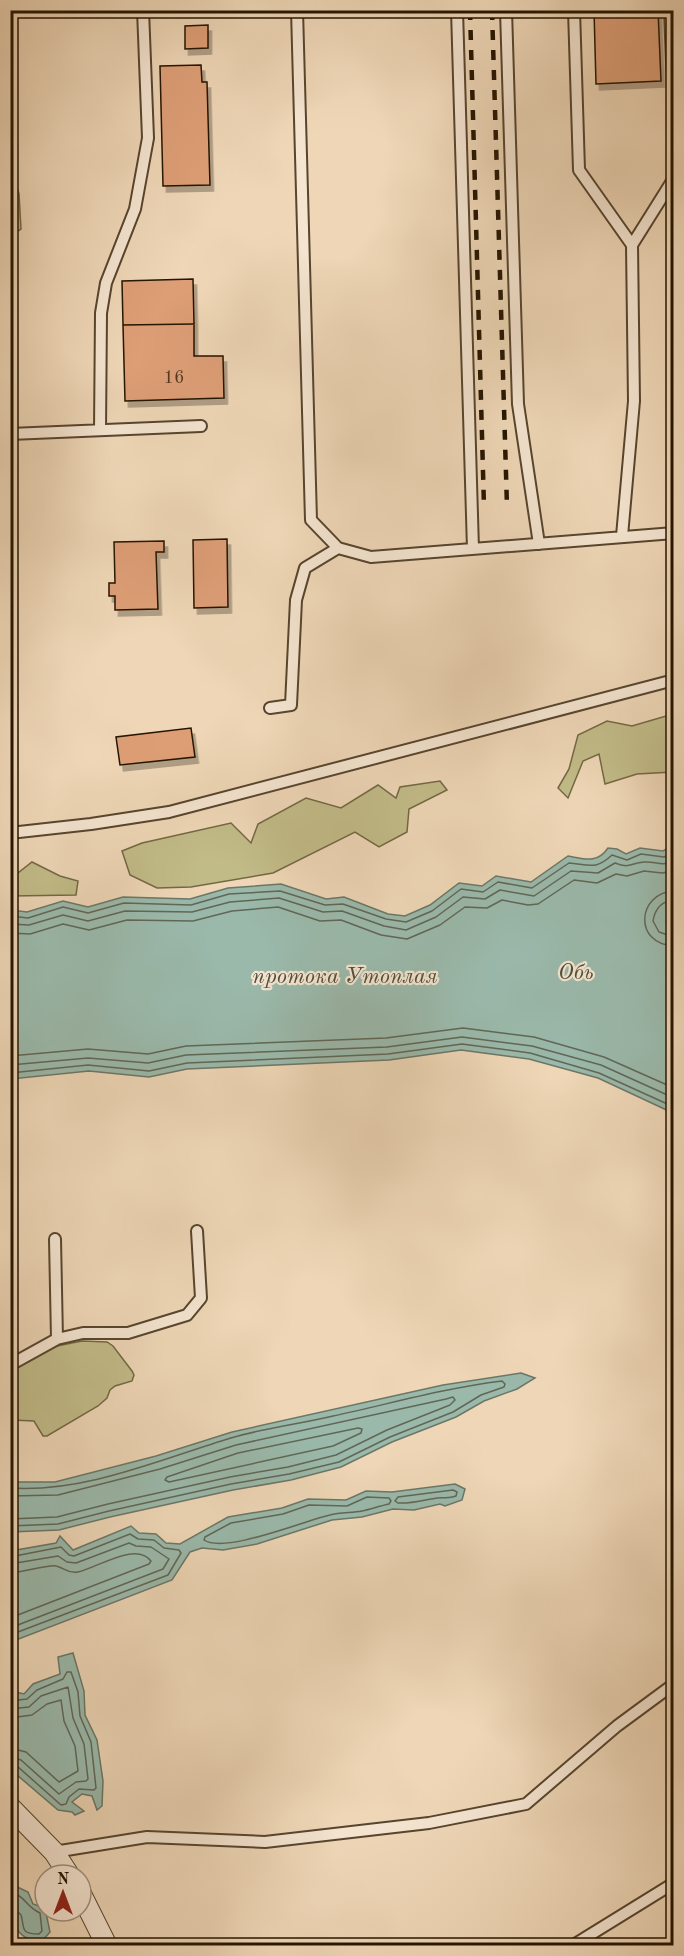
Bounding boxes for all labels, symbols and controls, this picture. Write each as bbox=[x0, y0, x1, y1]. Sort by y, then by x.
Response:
house number: 16 bbox=[164, 369, 184, 387]
water label: Обь bbox=[558, 962, 594, 984]
water label: протока Утоплая bbox=[252, 966, 438, 988]
north arrow bbox=[33, 1863, 93, 1923]
text: N bbox=[57, 1872, 70, 1888]

